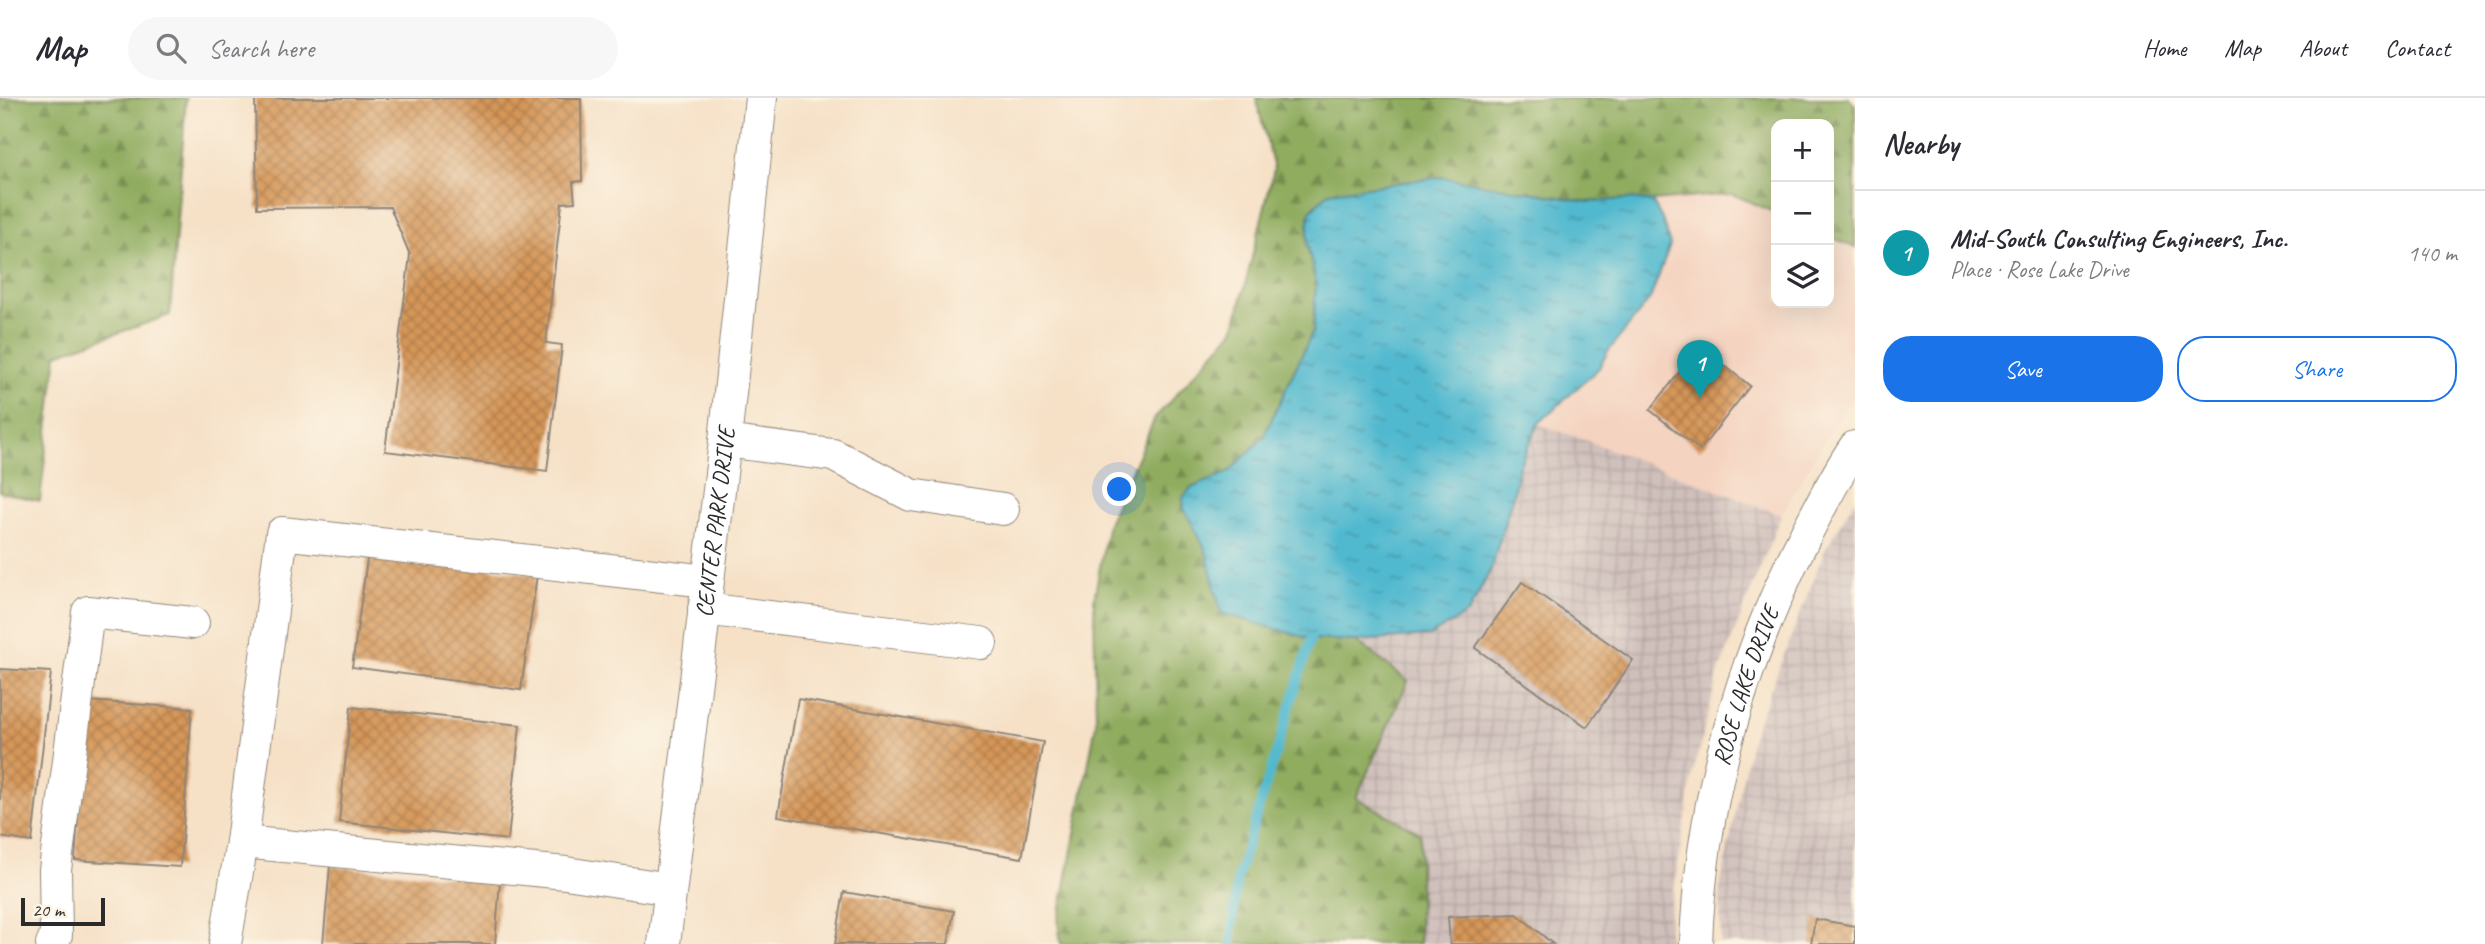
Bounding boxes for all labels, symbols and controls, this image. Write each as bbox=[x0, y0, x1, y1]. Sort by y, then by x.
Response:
search box bbox=[128, 17, 618, 80]
text: Map bbox=[35, 27, 86, 69]
icon: search bbox=[152, 29, 190, 67]
text: Search here bbox=[208, 32, 314, 65]
text: Home bbox=[2143, 33, 2186, 63]
text: Map bbox=[2224, 33, 2261, 63]
text: About bbox=[2299, 33, 2347, 63]
text: Contact bbox=[2385, 33, 2450, 63]
map controls bbox=[1771, 119, 1834, 308]
button: + bbox=[1771, 119, 1834, 182]
text: Nearby bbox=[1883, 125, 1959, 163]
button: − bbox=[1771, 182, 1834, 245]
text: Mid-South Consulting Engineers, Inc. bbox=[1950, 222, 2287, 255]
text: 1 bbox=[1901, 239, 1911, 268]
text: 140 m bbox=[2408, 239, 2457, 268]
button: layers bbox=[1771, 245, 1834, 308]
text: Place · Rose Lake Drive bbox=[1950, 255, 2129, 284]
button: Save bbox=[1883, 336, 2163, 402]
button: Share bbox=[2177, 336, 2457, 402]
pin: 1 bbox=[1677, 340, 1723, 398]
street label: CENTER PARK DRIVE bbox=[689, 423, 742, 619]
your location bbox=[1102, 472, 1136, 506]
street label: ROSE LAKE DRIVE bbox=[1706, 599, 1787, 768]
scale bar bbox=[21, 895, 105, 927]
text: 20 m bbox=[32, 898, 64, 922]

